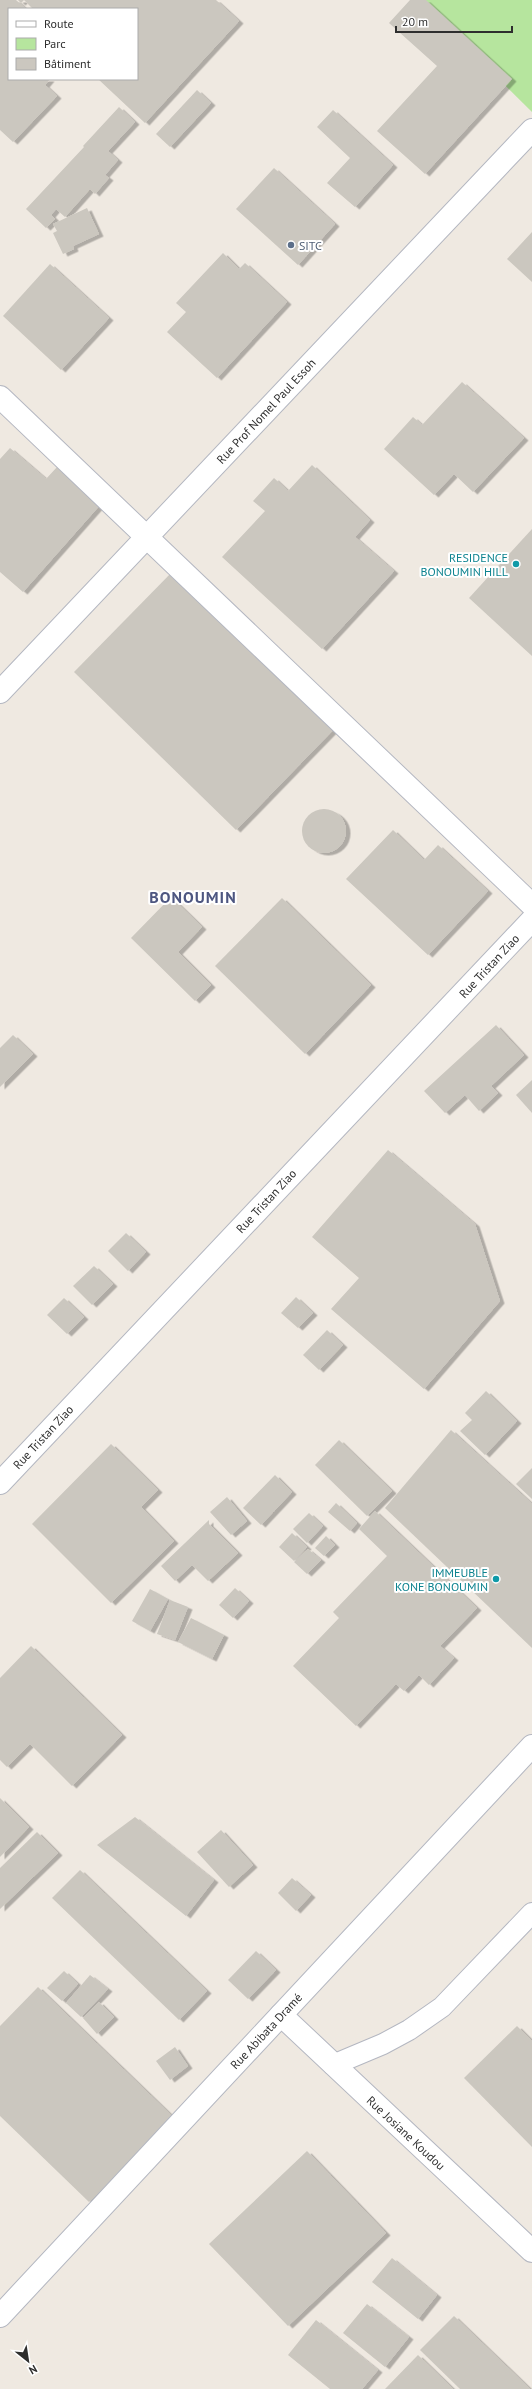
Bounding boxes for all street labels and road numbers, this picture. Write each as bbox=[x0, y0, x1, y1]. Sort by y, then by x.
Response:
street label: Rue Prof Nomel Paul Essoh bbox=[213, 355, 319, 467]
street label: Rue Tristan Ziao bbox=[456, 931, 522, 1001]
street label: Rue Tristan Ziao bbox=[233, 1166, 299, 1236]
street label: Rue Tristan Ziao bbox=[10, 1402, 76, 1472]
street label: Rue Abibata Dramé bbox=[227, 1990, 305, 2072]
street label: Rue Josiane Koudou bbox=[364, 2093, 448, 2173]

